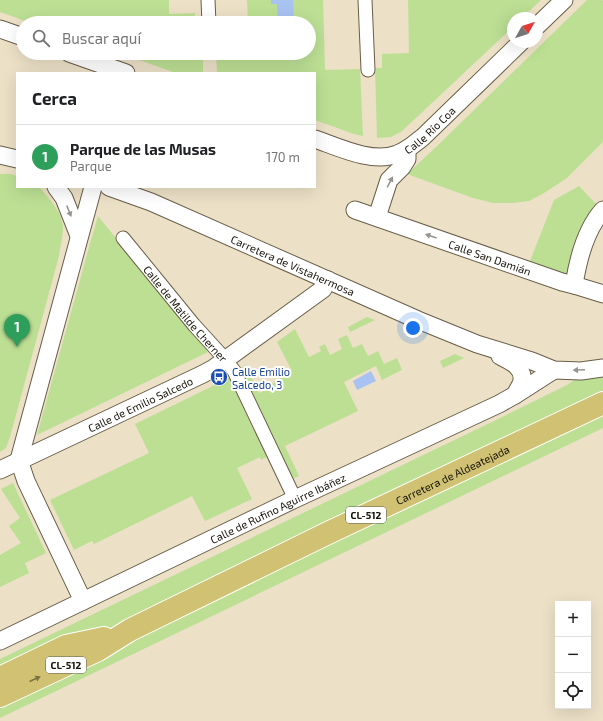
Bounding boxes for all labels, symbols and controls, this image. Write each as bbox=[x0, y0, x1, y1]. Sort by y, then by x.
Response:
north arrow bbox=[507, 12, 543, 48]
search box bbox=[16, 16, 316, 60]
icon: search bbox=[30, 27, 52, 49]
text: Buscar aquí bbox=[62, 29, 141, 47]
text: Cerca bbox=[32, 88, 77, 108]
street label: Calle Río Coa bbox=[402, 103, 457, 156]
text: Parque de las Musas bbox=[70, 140, 216, 158]
text: 1 bbox=[42, 149, 48, 165]
text: 170 m bbox=[266, 149, 300, 165]
text: Parque bbox=[70, 158, 112, 174]
one-way arrow bbox=[387, 176, 393, 188]
one-way arrow bbox=[66, 205, 72, 216]
street label: Carretera de Vistahermosa bbox=[229, 232, 357, 298]
one-way arrow bbox=[425, 233, 437, 239]
street label: Calle San Damián bbox=[447, 237, 533, 277]
street label: Calle de Matilde Cherner bbox=[141, 262, 231, 364]
pin: 1 bbox=[4, 314, 30, 347]
your location bbox=[403, 318, 423, 338]
place label: Calle Emilio Salcedo, 3 bbox=[232, 365, 290, 391]
bus stop icon: Calle Emilio Salcedo, 3 bbox=[209, 367, 229, 387]
one-way arrow bbox=[573, 367, 585, 374]
street label: Calle de Emilio Salcedo bbox=[86, 373, 195, 434]
street label: Carretera de Aldeatejada bbox=[393, 442, 511, 507]
street label: Calle de Rufino Aguirre Ibáñez bbox=[208, 470, 348, 546]
road number: CL-512 bbox=[346, 507, 386, 523]
map controls bbox=[555, 601, 591, 709]
button: + bbox=[555, 601, 591, 637]
button: − bbox=[555, 637, 591, 673]
road number: CL-512 bbox=[46, 657, 86, 673]
button: locate bbox=[555, 673, 591, 709]
one-way arrow bbox=[30, 676, 42, 682]

